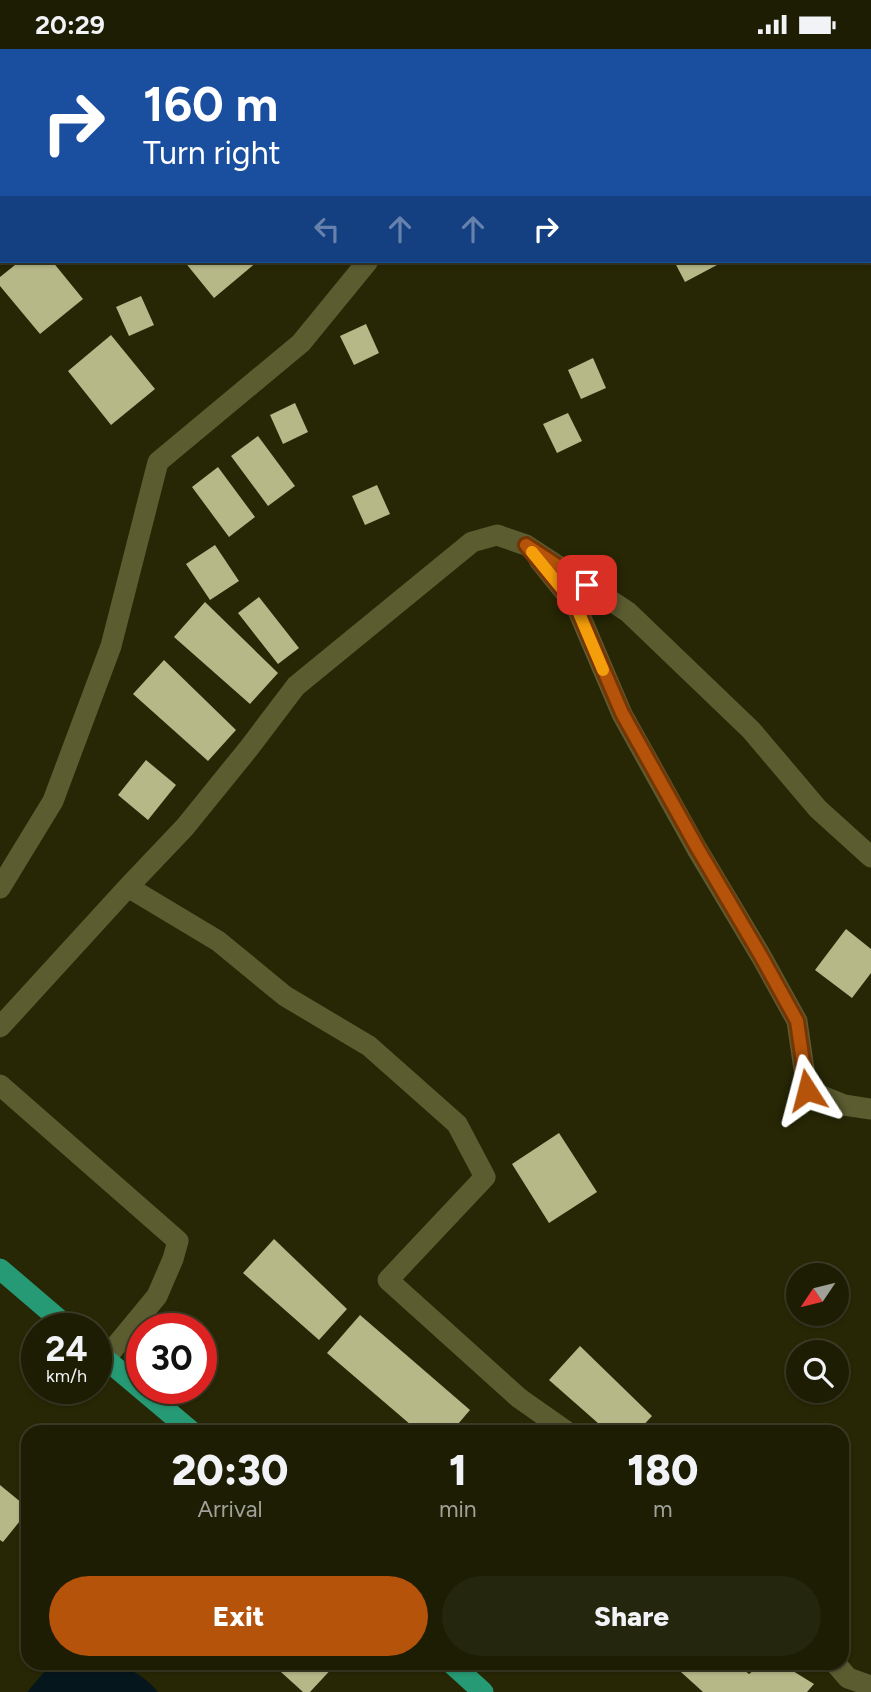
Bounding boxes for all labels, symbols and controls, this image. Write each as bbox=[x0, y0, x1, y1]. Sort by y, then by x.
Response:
text: 20:29 bbox=[35, 9, 105, 41]
text: 160 m bbox=[143, 74, 278, 133]
icon: right bbox=[28, 77, 119, 168]
text: Turn right bbox=[143, 134, 281, 172]
icon: left bbox=[308, 210, 346, 248]
icon: ahead bbox=[381, 210, 419, 248]
icon: ahead bbox=[454, 210, 492, 248]
icon: right bbox=[527, 210, 565, 248]
pin bbox=[557, 555, 617, 615]
icon: arrive bbox=[568, 566, 606, 604]
position arrow bbox=[770, 1053, 844, 1127]
north arrow bbox=[786, 1263, 849, 1327]
map controls bbox=[786, 1263, 849, 1403]
speed limit sign: 30 bbox=[126, 1313, 217, 1404]
text: 24 bbox=[45, 1328, 88, 1370]
button: search bbox=[786, 1340, 849, 1403]
text: km/h bbox=[46, 1365, 87, 1387]
text: 20:30 bbox=[172, 1445, 288, 1496]
text: 1 bbox=[449, 1445, 467, 1496]
text: 180 bbox=[627, 1445, 698, 1496]
text: Arrival bbox=[198, 1495, 262, 1523]
text: min bbox=[439, 1495, 477, 1523]
text: m bbox=[653, 1495, 673, 1523]
button: Exit bbox=[49, 1576, 428, 1656]
button: Share bbox=[442, 1576, 821, 1656]

